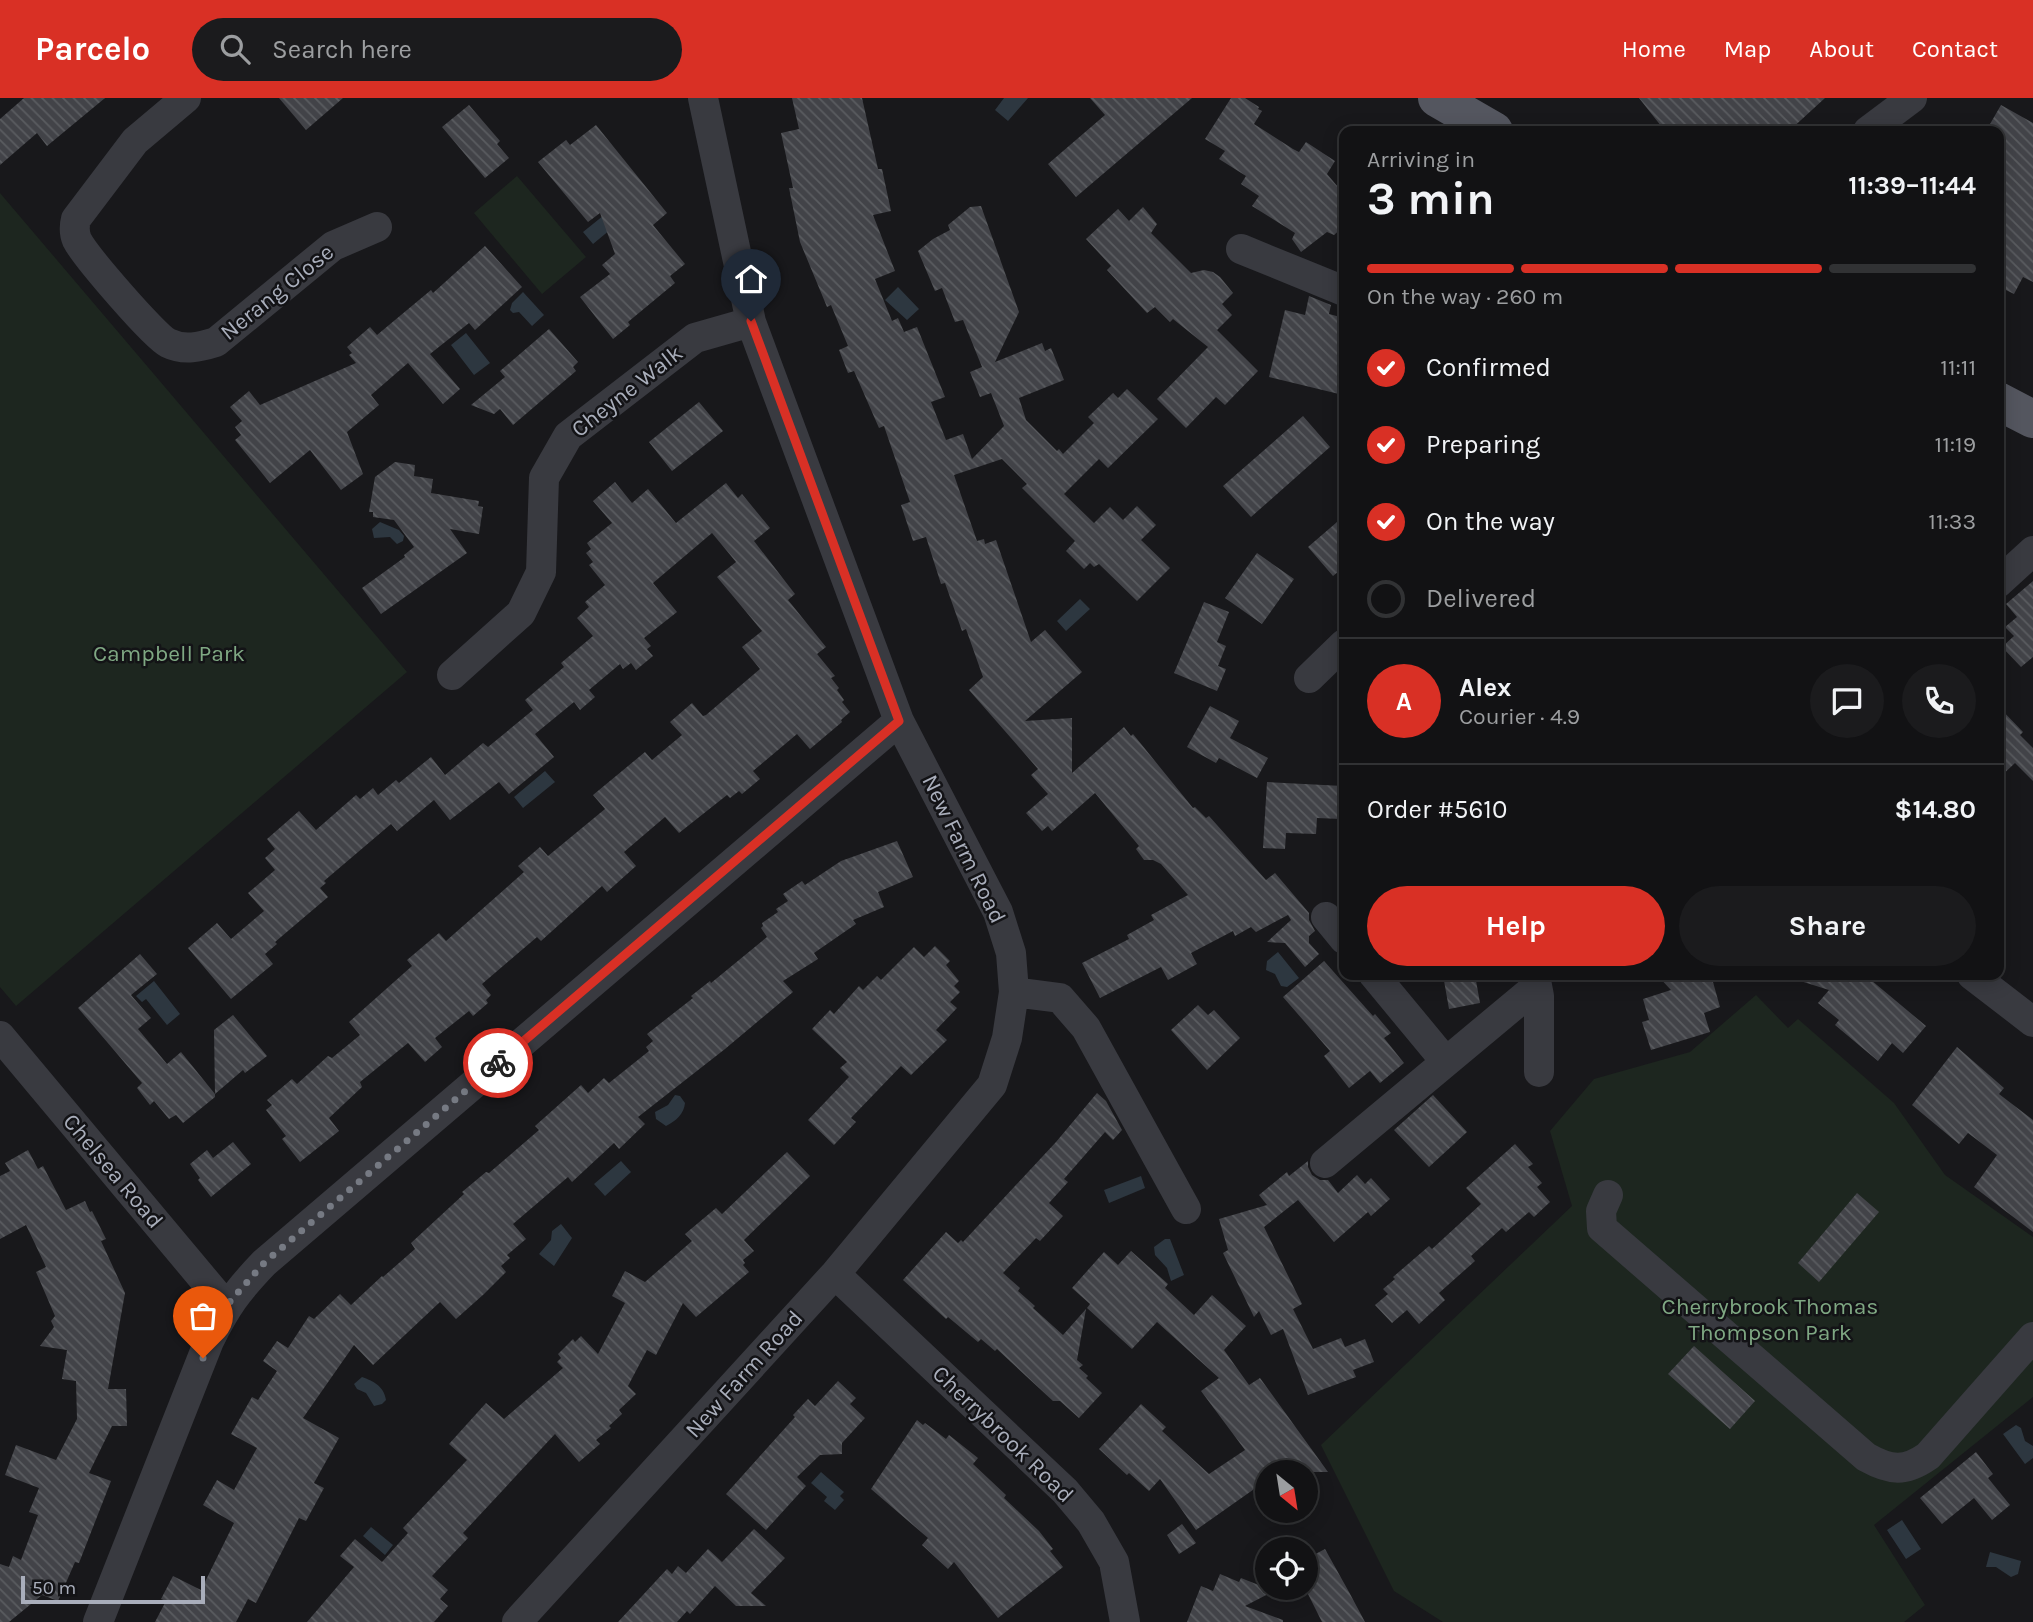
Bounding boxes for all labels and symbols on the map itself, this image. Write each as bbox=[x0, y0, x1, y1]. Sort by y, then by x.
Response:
street label: Nerang Close bbox=[215, 238, 339, 346]
pin bbox=[721, 249, 781, 321]
street label: Cheyne Walk bbox=[566, 339, 688, 443]
park label: Campbell Park bbox=[93, 640, 245, 667]
street label: New Farm Road bbox=[916, 770, 1012, 928]
courier bbox=[463, 1028, 533, 1098]
street label: Chelsea Road bbox=[57, 1108, 169, 1234]
pin bbox=[173, 1286, 233, 1358]
park label: Cherrybrook Thomas Thompson Park bbox=[1662, 1293, 1878, 1346]
street label: New Farm Road bbox=[680, 1305, 808, 1443]
street label: Cherrybrook Road bbox=[927, 1360, 1079, 1508]
north arrow bbox=[1255, 1460, 1318, 1522]
scale bar bbox=[21, 1573, 205, 1605]

